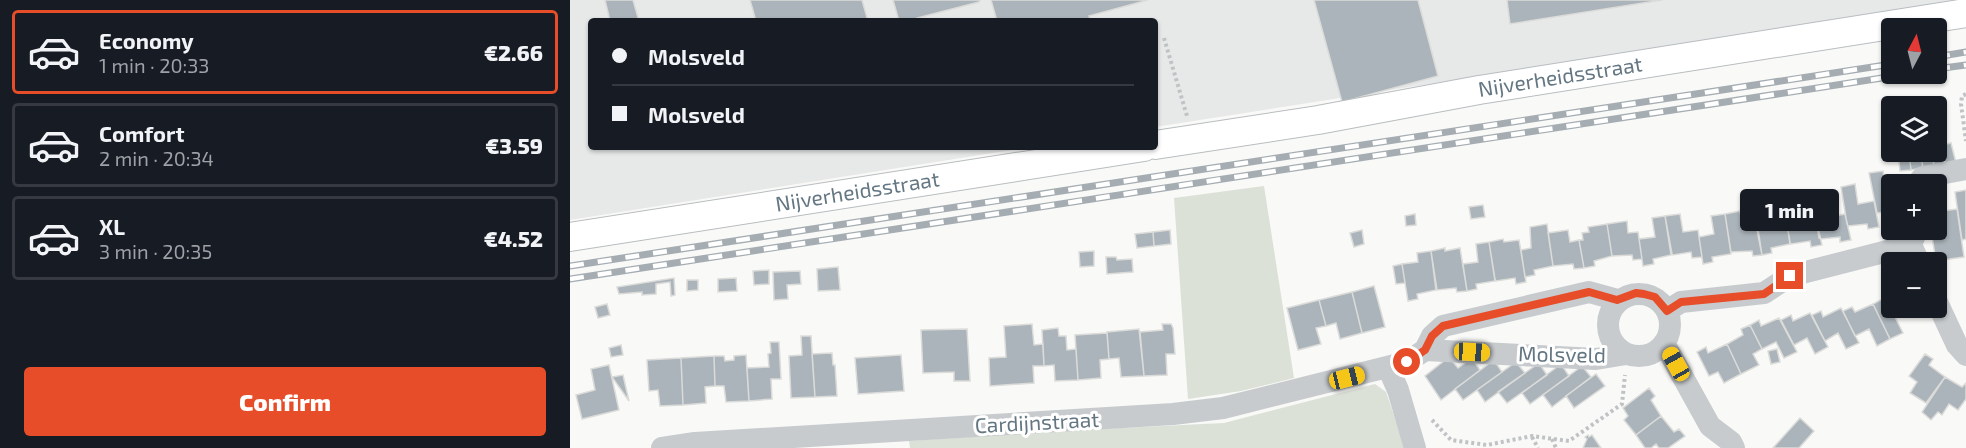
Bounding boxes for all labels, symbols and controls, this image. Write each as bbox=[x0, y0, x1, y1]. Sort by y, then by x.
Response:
north arrow bbox=[1881, 18, 1947, 84]
map controls bbox=[1881, 18, 1947, 318]
icon: car bbox=[27, 25, 81, 79]
text: Economy bbox=[99, 27, 194, 53]
text: €2.66 bbox=[484, 39, 543, 65]
text: Molsveld bbox=[648, 43, 745, 69]
street label: Nijverheidsstraat bbox=[1476, 50, 1644, 101]
text: 1 min · 20:33 bbox=[99, 53, 209, 77]
button: layers bbox=[1881, 96, 1947, 162]
text: Molsveld bbox=[648, 101, 745, 127]
icon: car bbox=[27, 118, 81, 172]
text: Comfort bbox=[99, 120, 184, 146]
text: €3.59 bbox=[485, 132, 543, 158]
text: 2 min · 20:34 bbox=[99, 146, 214, 170]
street label: Nijverheidsstraat bbox=[774, 165, 941, 216]
button: + bbox=[1881, 174, 1947, 240]
callout: 1 min bbox=[1740, 189, 1840, 231]
text: 1 min bbox=[1765, 198, 1814, 222]
icon: car bbox=[27, 211, 81, 265]
text: XL bbox=[99, 213, 125, 239]
text: €4.52 bbox=[484, 225, 543, 251]
text: 3 min · 20:35 bbox=[99, 239, 212, 263]
button: − bbox=[1881, 252, 1947, 318]
route end bbox=[1776, 262, 1803, 289]
street label: Molsveld bbox=[1518, 340, 1606, 367]
car bbox=[1454, 342, 1490, 362]
car bbox=[1659, 344, 1693, 384]
route start bbox=[1393, 348, 1420, 375]
car bbox=[1327, 365, 1367, 391]
button: Confirm bbox=[24, 367, 546, 436]
street label: Cardijnstraat bbox=[974, 406, 1100, 438]

